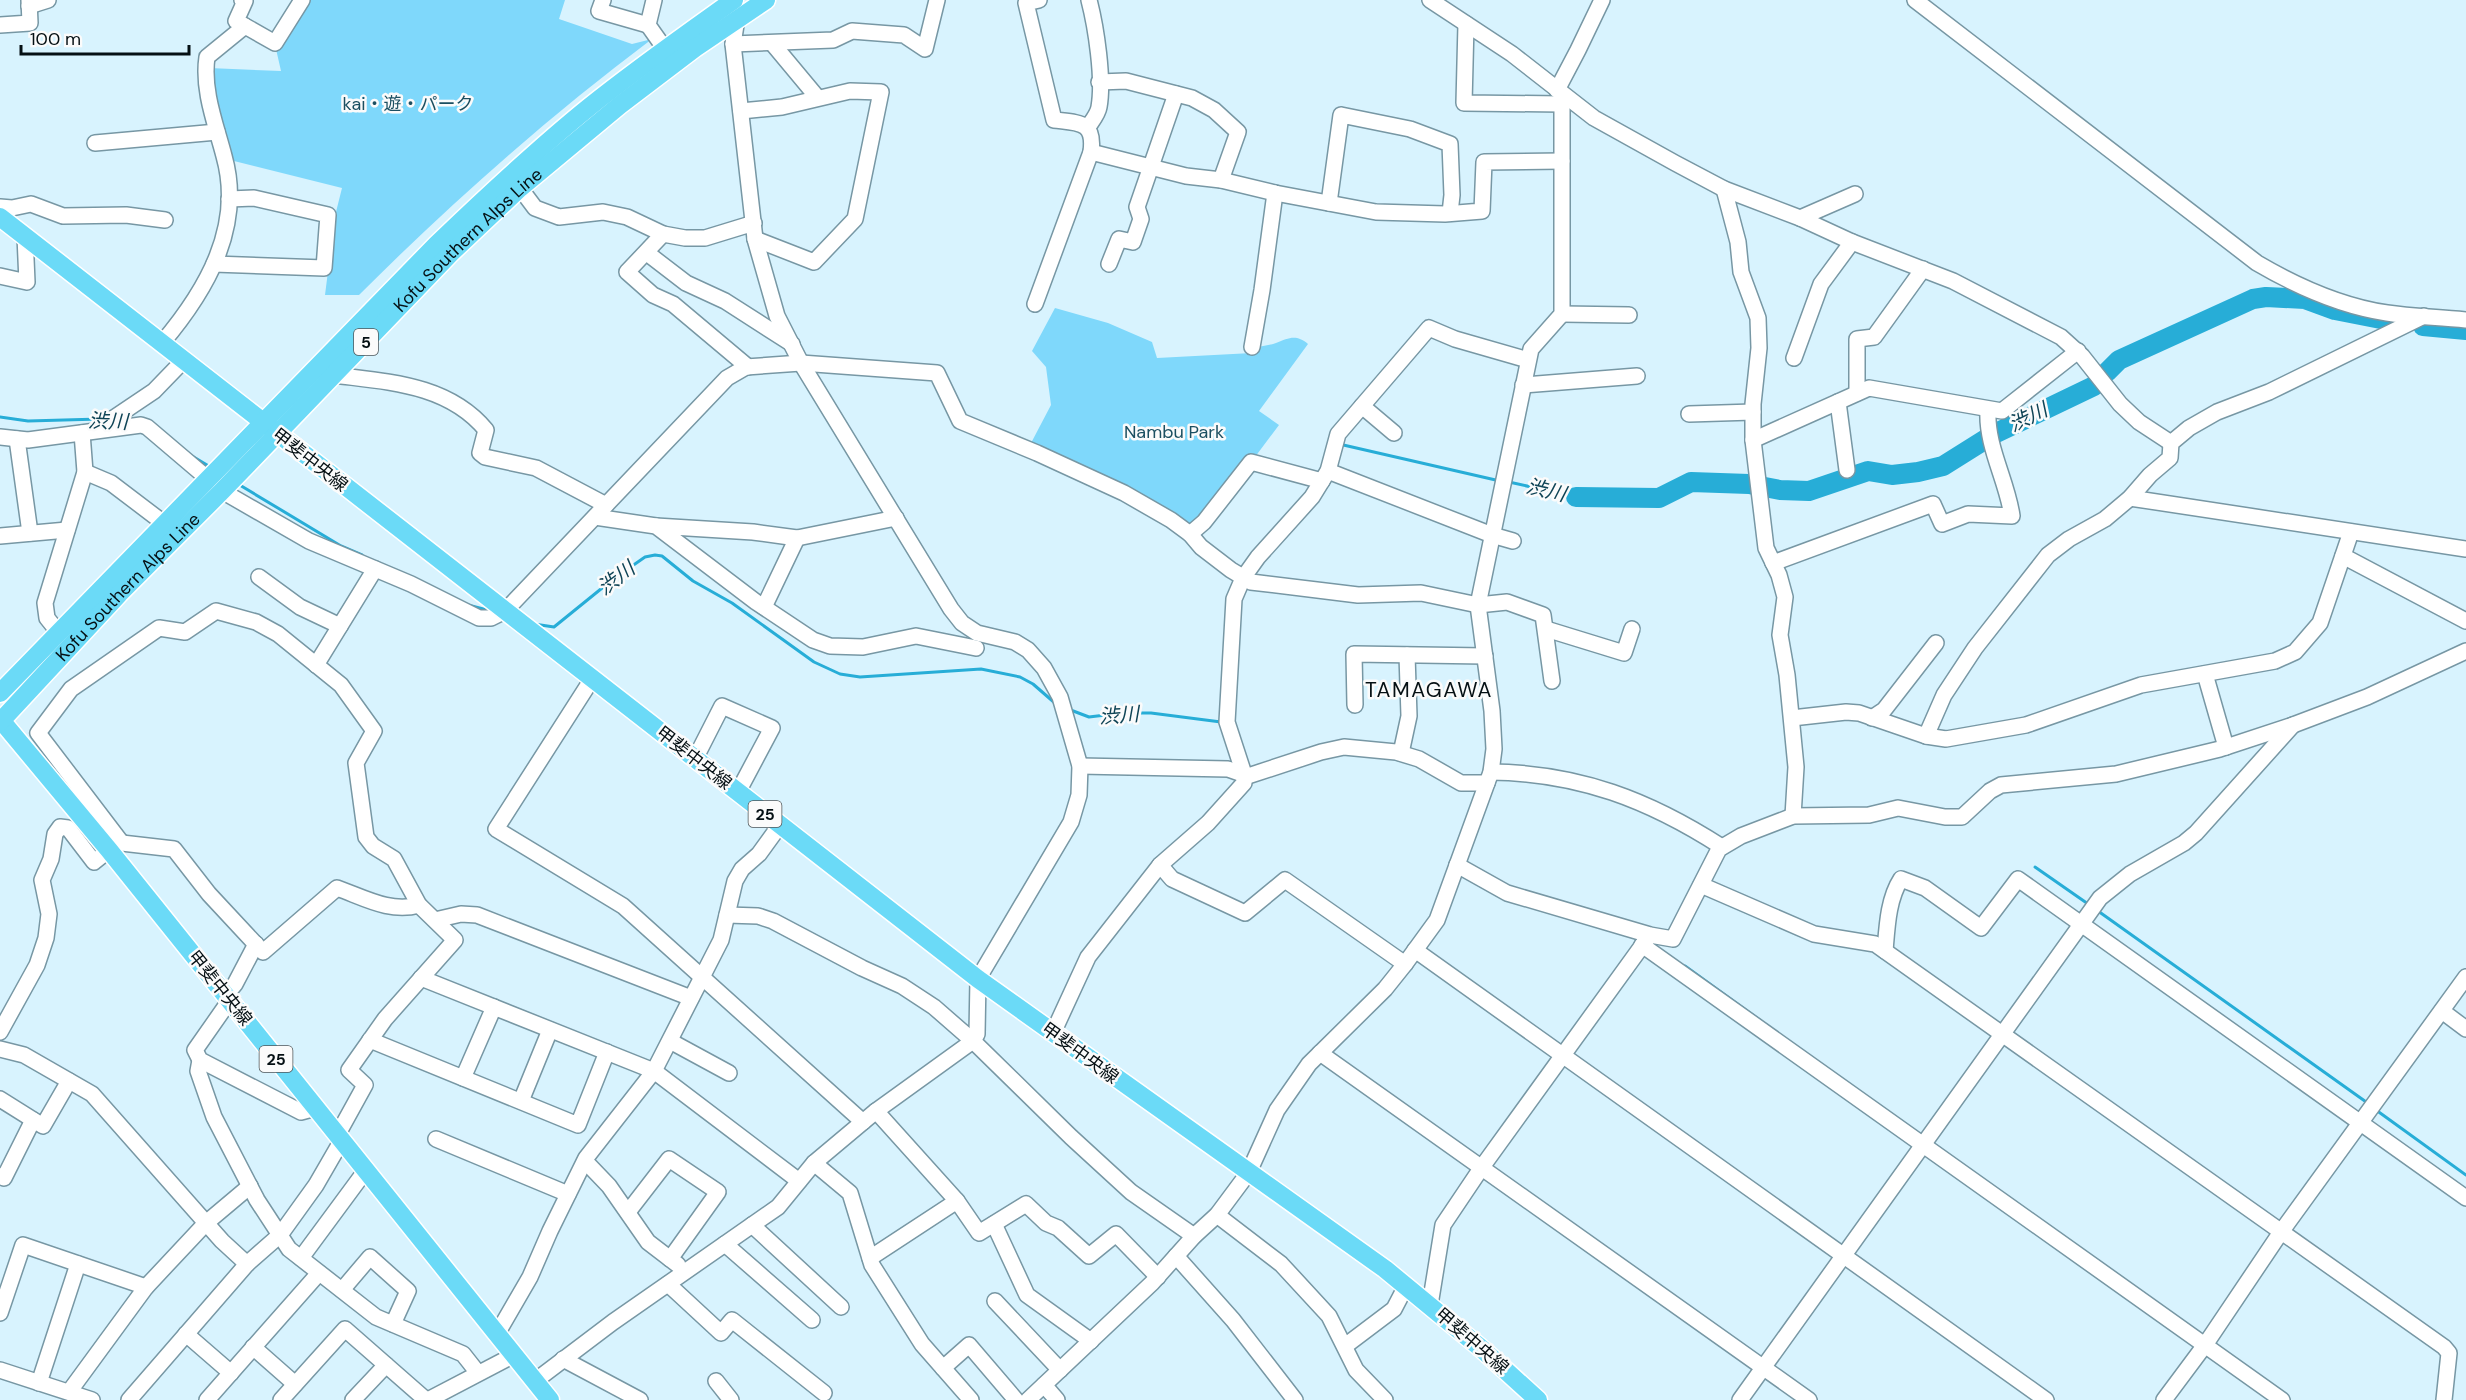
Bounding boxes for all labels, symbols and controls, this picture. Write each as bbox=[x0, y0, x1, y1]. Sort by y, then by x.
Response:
scale bar bbox=[21, 18, 189, 56]
text: 100 m bbox=[30, 27, 81, 51]
park label: kai・遊・パーク bbox=[342, 92, 474, 116]
street label: Kofu Southern Alps Line bbox=[388, 162, 547, 317]
road number: 5 bbox=[354, 329, 378, 355]
water label: 渋川 bbox=[2004, 396, 2053, 437]
water label: 渋川 bbox=[88, 407, 130, 435]
park label: Nambu Park bbox=[1124, 420, 1224, 444]
street label: 甲斐中央線 bbox=[267, 423, 353, 497]
water label: 渋川 bbox=[1524, 473, 1570, 508]
street label: Kofu Southern Alps Line bbox=[50, 507, 206, 667]
water label: 渋川 bbox=[592, 554, 641, 600]
district label: TAMAGAWA bbox=[1365, 676, 1493, 704]
water label: 渋川 bbox=[1098, 700, 1142, 729]
street label: 甲斐中央線 bbox=[651, 721, 737, 795]
road number: 25 bbox=[748, 801, 782, 827]
street label: 甲斐中央線 bbox=[182, 945, 258, 1031]
street label: 甲斐中央線 bbox=[1037, 1017, 1123, 1089]
road number: 25 bbox=[260, 1046, 292, 1072]
street label: 甲斐中央線 bbox=[1430, 1302, 1514, 1380]

